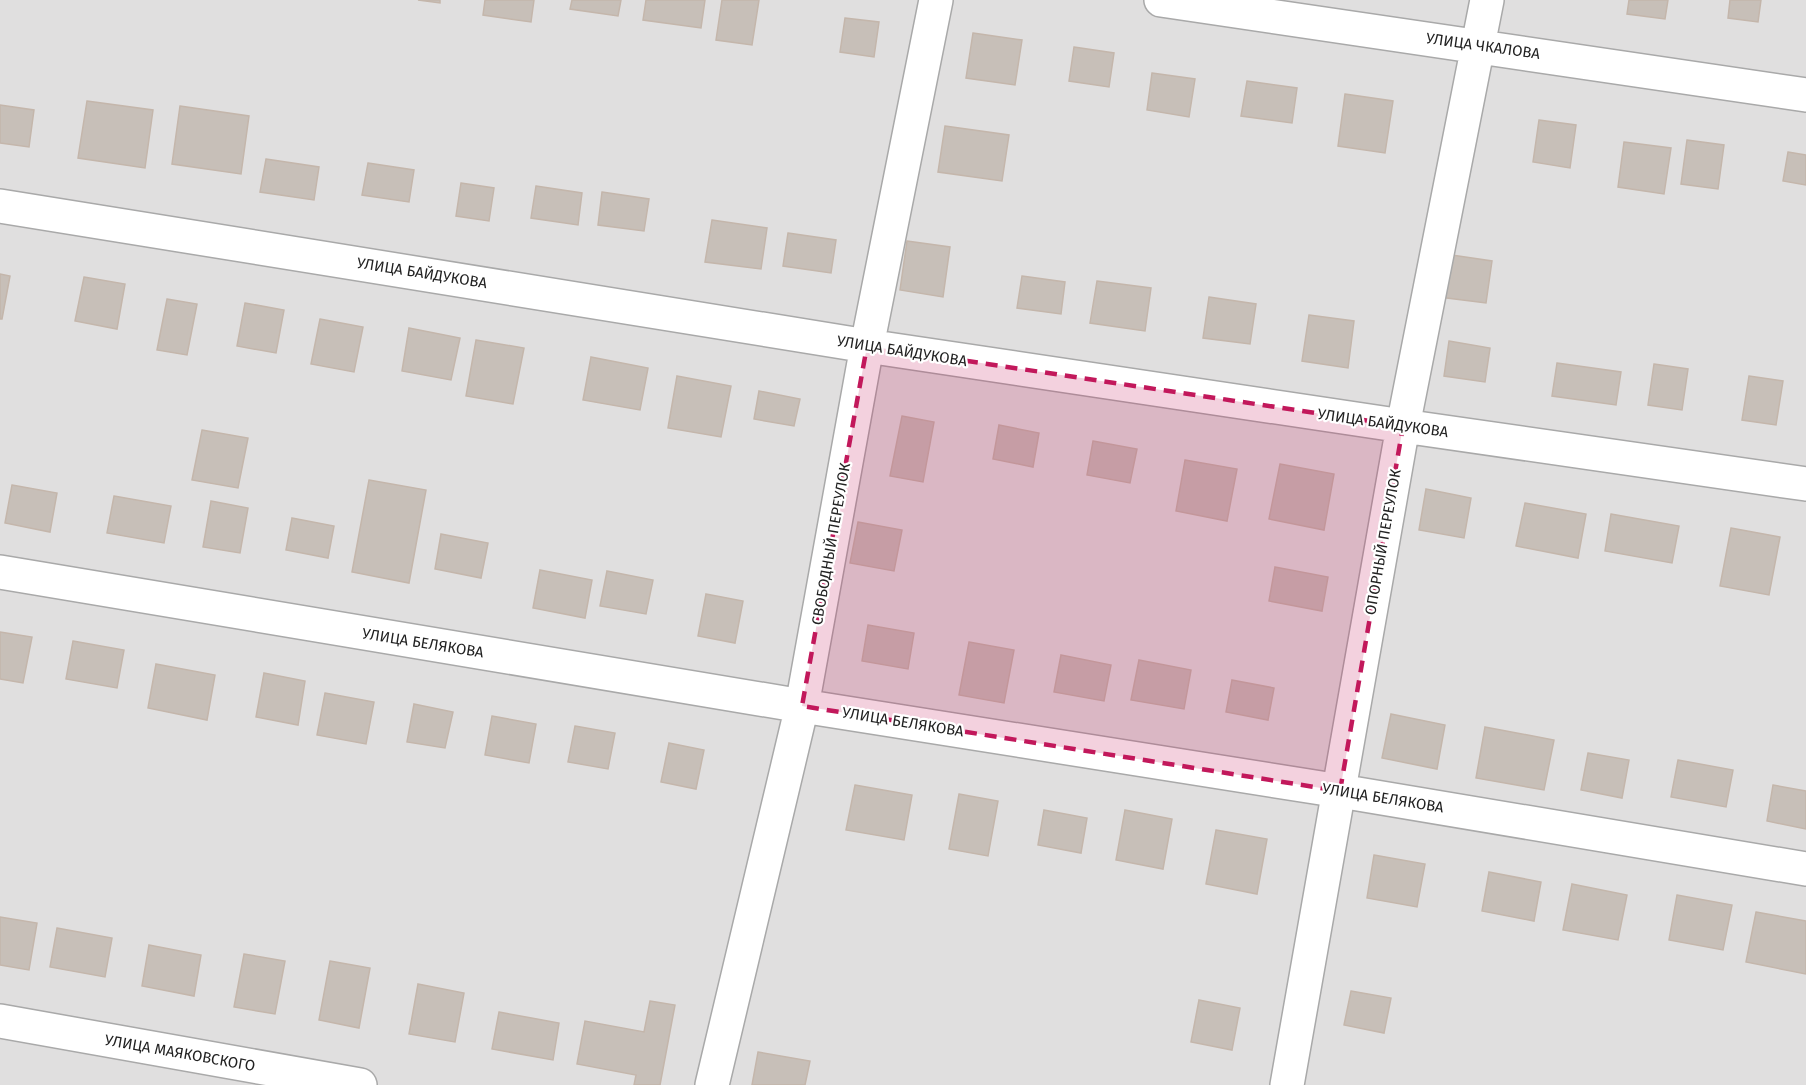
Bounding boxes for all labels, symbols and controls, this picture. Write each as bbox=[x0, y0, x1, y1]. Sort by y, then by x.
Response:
street label: УЛИЦА ЧКАЛОВА bbox=[1425, 29, 1542, 63]
street label: УЛИЦА БАЙДУКОВА bbox=[356, 254, 489, 292]
street label: УЛИЦА БАЙДУКОВА bbox=[836, 332, 969, 370]
street label: УЛИЦА БАЙДУКОВА bbox=[1317, 405, 1450, 441]
street label: СВОБОДНЫЙ ПЕРЕУЛОК bbox=[808, 461, 854, 627]
street label: ОПОРНЫЙ ПЕРЕУЛОК bbox=[1361, 467, 1405, 616]
street label: УЛИЦА БЕЛЯКОВА bbox=[361, 625, 485, 662]
street label: УЛИЦА БЕЛЯКОВА bbox=[841, 704, 965, 741]
street label: УЛИЦА БЕЛЯКОВА bbox=[1321, 780, 1445, 817]
street label: УЛИЦА МАЯКОВСКОГО bbox=[103, 1031, 257, 1075]

